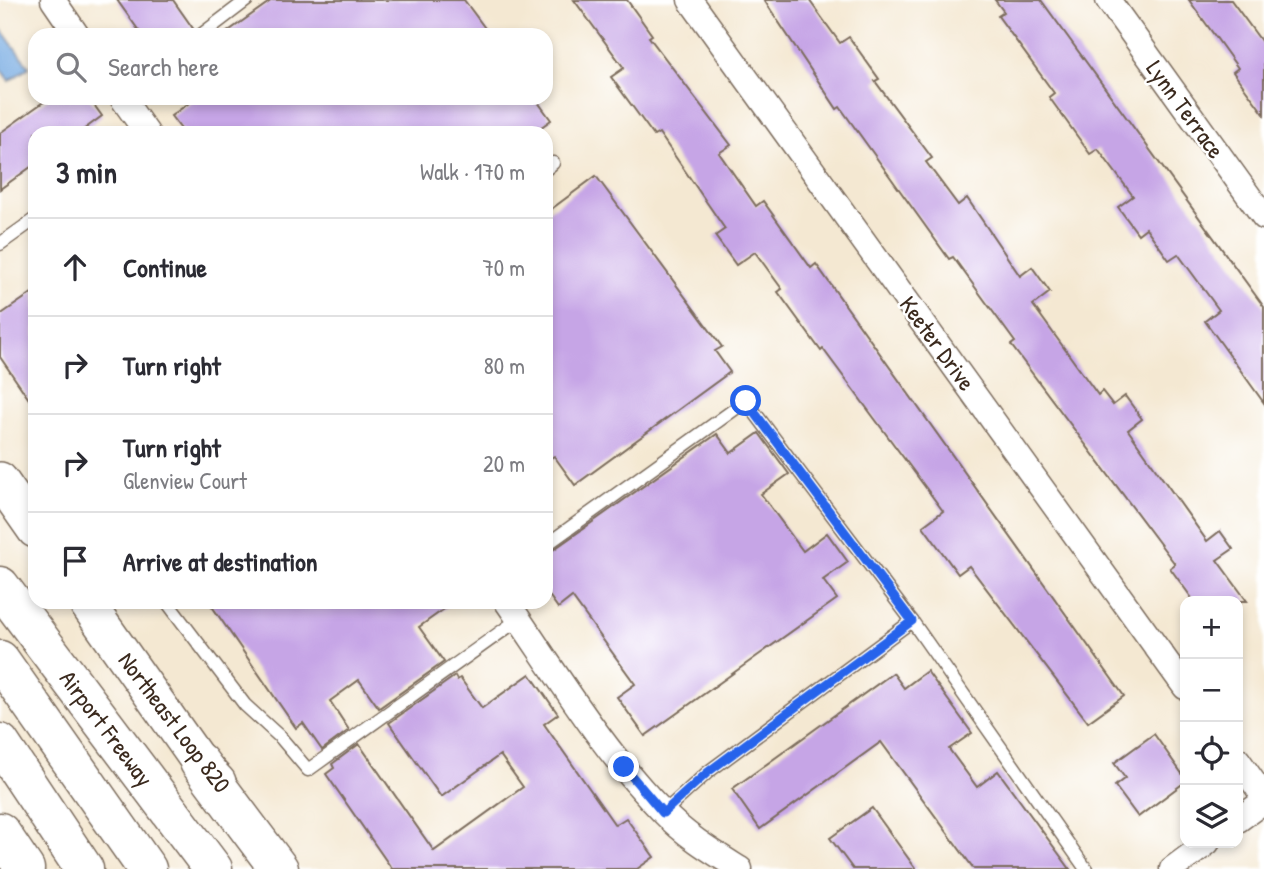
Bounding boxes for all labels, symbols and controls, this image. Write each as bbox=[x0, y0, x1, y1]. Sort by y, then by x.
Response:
search box bbox=[28, 28, 553, 105]
icon: search bbox=[52, 48, 90, 86]
text: Search here bbox=[108, 49, 219, 84]
street label: Lynn Terrace bbox=[1140, 54, 1233, 165]
text: 3 min bbox=[56, 152, 117, 192]
text: Walk · 170 m bbox=[420, 156, 525, 187]
icon: ahead bbox=[56, 248, 94, 286]
text: Continue bbox=[123, 250, 207, 285]
text: 70 m bbox=[482, 252, 525, 283]
street label: Keeter Drive bbox=[893, 289, 983, 397]
icon: right bbox=[56, 346, 94, 384]
text: Turn right bbox=[123, 348, 221, 383]
text: 80 m bbox=[484, 350, 525, 381]
route start bbox=[730, 385, 761, 416]
text: Turn right bbox=[123, 430, 221, 465]
icon: right bbox=[56, 444, 94, 482]
text: 20 m bbox=[483, 448, 525, 479]
text: Glenview Court bbox=[123, 465, 247, 496]
icon: arrive bbox=[56, 542, 94, 580]
text: Arrive at destination bbox=[123, 544, 318, 579]
map controls bbox=[1180, 596, 1243, 848]
button: + bbox=[1180, 596, 1243, 659]
street label: Northeast Loop 820 bbox=[112, 645, 238, 799]
button: − bbox=[1180, 659, 1243, 722]
street label: Airport Freeway bbox=[53, 664, 161, 792]
button: locate bbox=[1180, 722, 1243, 785]
route end bbox=[608, 751, 639, 782]
button: layers bbox=[1180, 785, 1243, 848]

